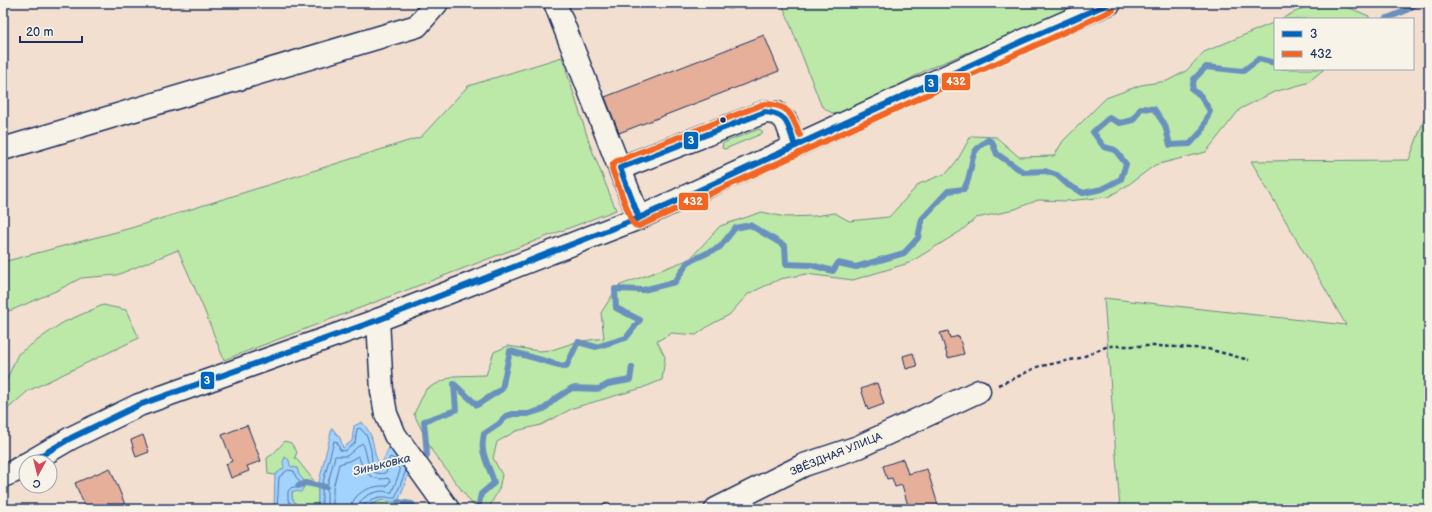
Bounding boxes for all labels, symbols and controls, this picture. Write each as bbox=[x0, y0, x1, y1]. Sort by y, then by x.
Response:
scale bar bbox=[20, 18, 82, 44]
legend bbox=[1274, 18, 1414, 70]
text: 20 m bbox=[26, 25, 53, 40]
text: 3 bbox=[1310, 27, 1317, 42]
text: 432 bbox=[1310, 47, 1332, 62]
line badge: 432 bbox=[941, 72, 971, 91]
line badge: 3 bbox=[924, 74, 939, 93]
text: 432 bbox=[946, 75, 966, 88]
text: 3 bbox=[928, 77, 935, 90]
unlabelled marker bbox=[718, 115, 728, 125]
line badge: 3 bbox=[683, 131, 699, 150]
text: 3 bbox=[688, 134, 695, 147]
line badge: 432 bbox=[678, 192, 709, 211]
text: 432 bbox=[683, 195, 703, 208]
line badge: 3 bbox=[200, 371, 215, 390]
text: 3 bbox=[204, 374, 211, 387]
street label: ЗВЁЗДНАЯ УЛИЦА bbox=[788, 429, 884, 478]
water label: Зиньковка bbox=[352, 451, 412, 479]
north arrow bbox=[18, 454, 58, 494]
text: С bbox=[32, 476, 41, 490]

